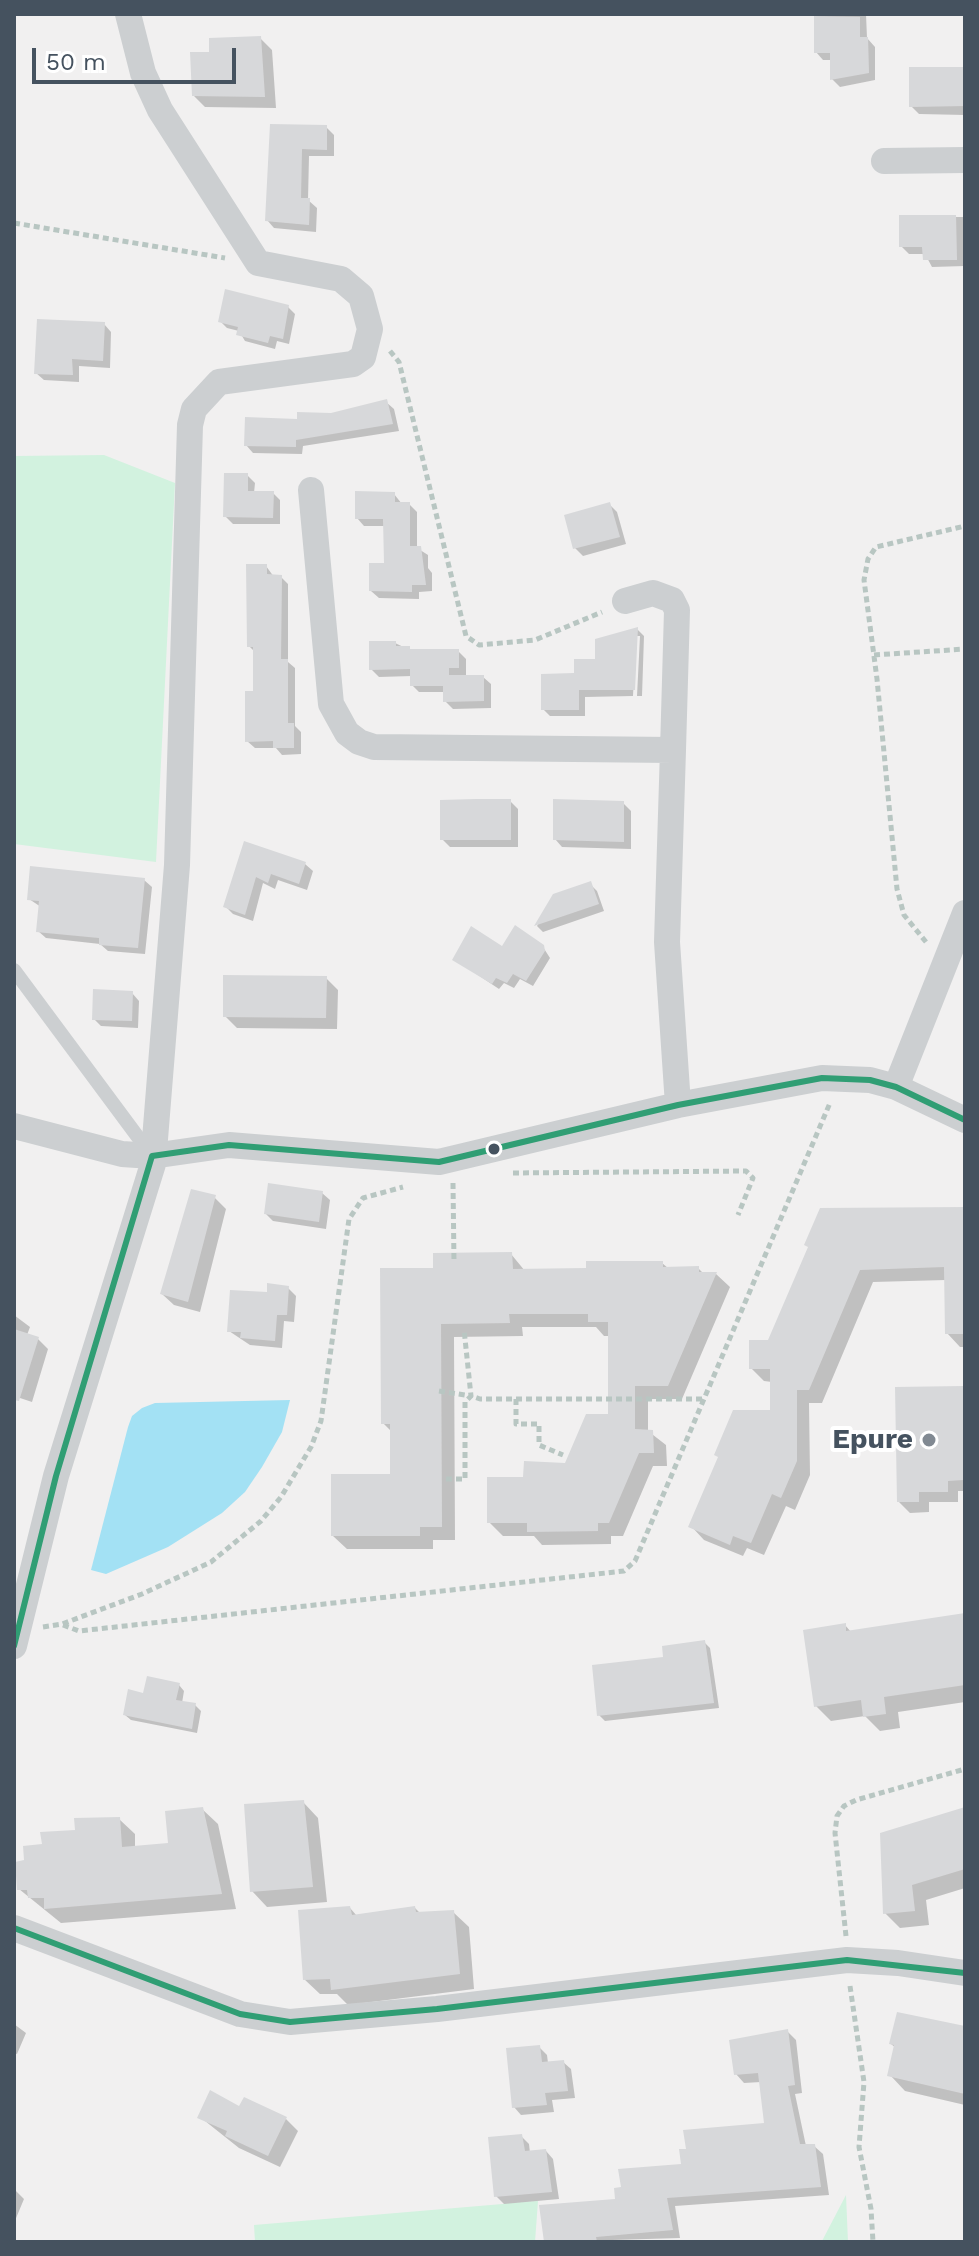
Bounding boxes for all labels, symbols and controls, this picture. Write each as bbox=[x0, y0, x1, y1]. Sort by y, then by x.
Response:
scale bar bbox=[36, 32, 240, 82]
text: 50 m bbox=[46, 48, 106, 76]
unlabelled marker bbox=[486, 1141, 502, 1157]
place label: Epure bbox=[832, 1423, 913, 1457]
marker: Epure bbox=[920, 1431, 938, 1449]

